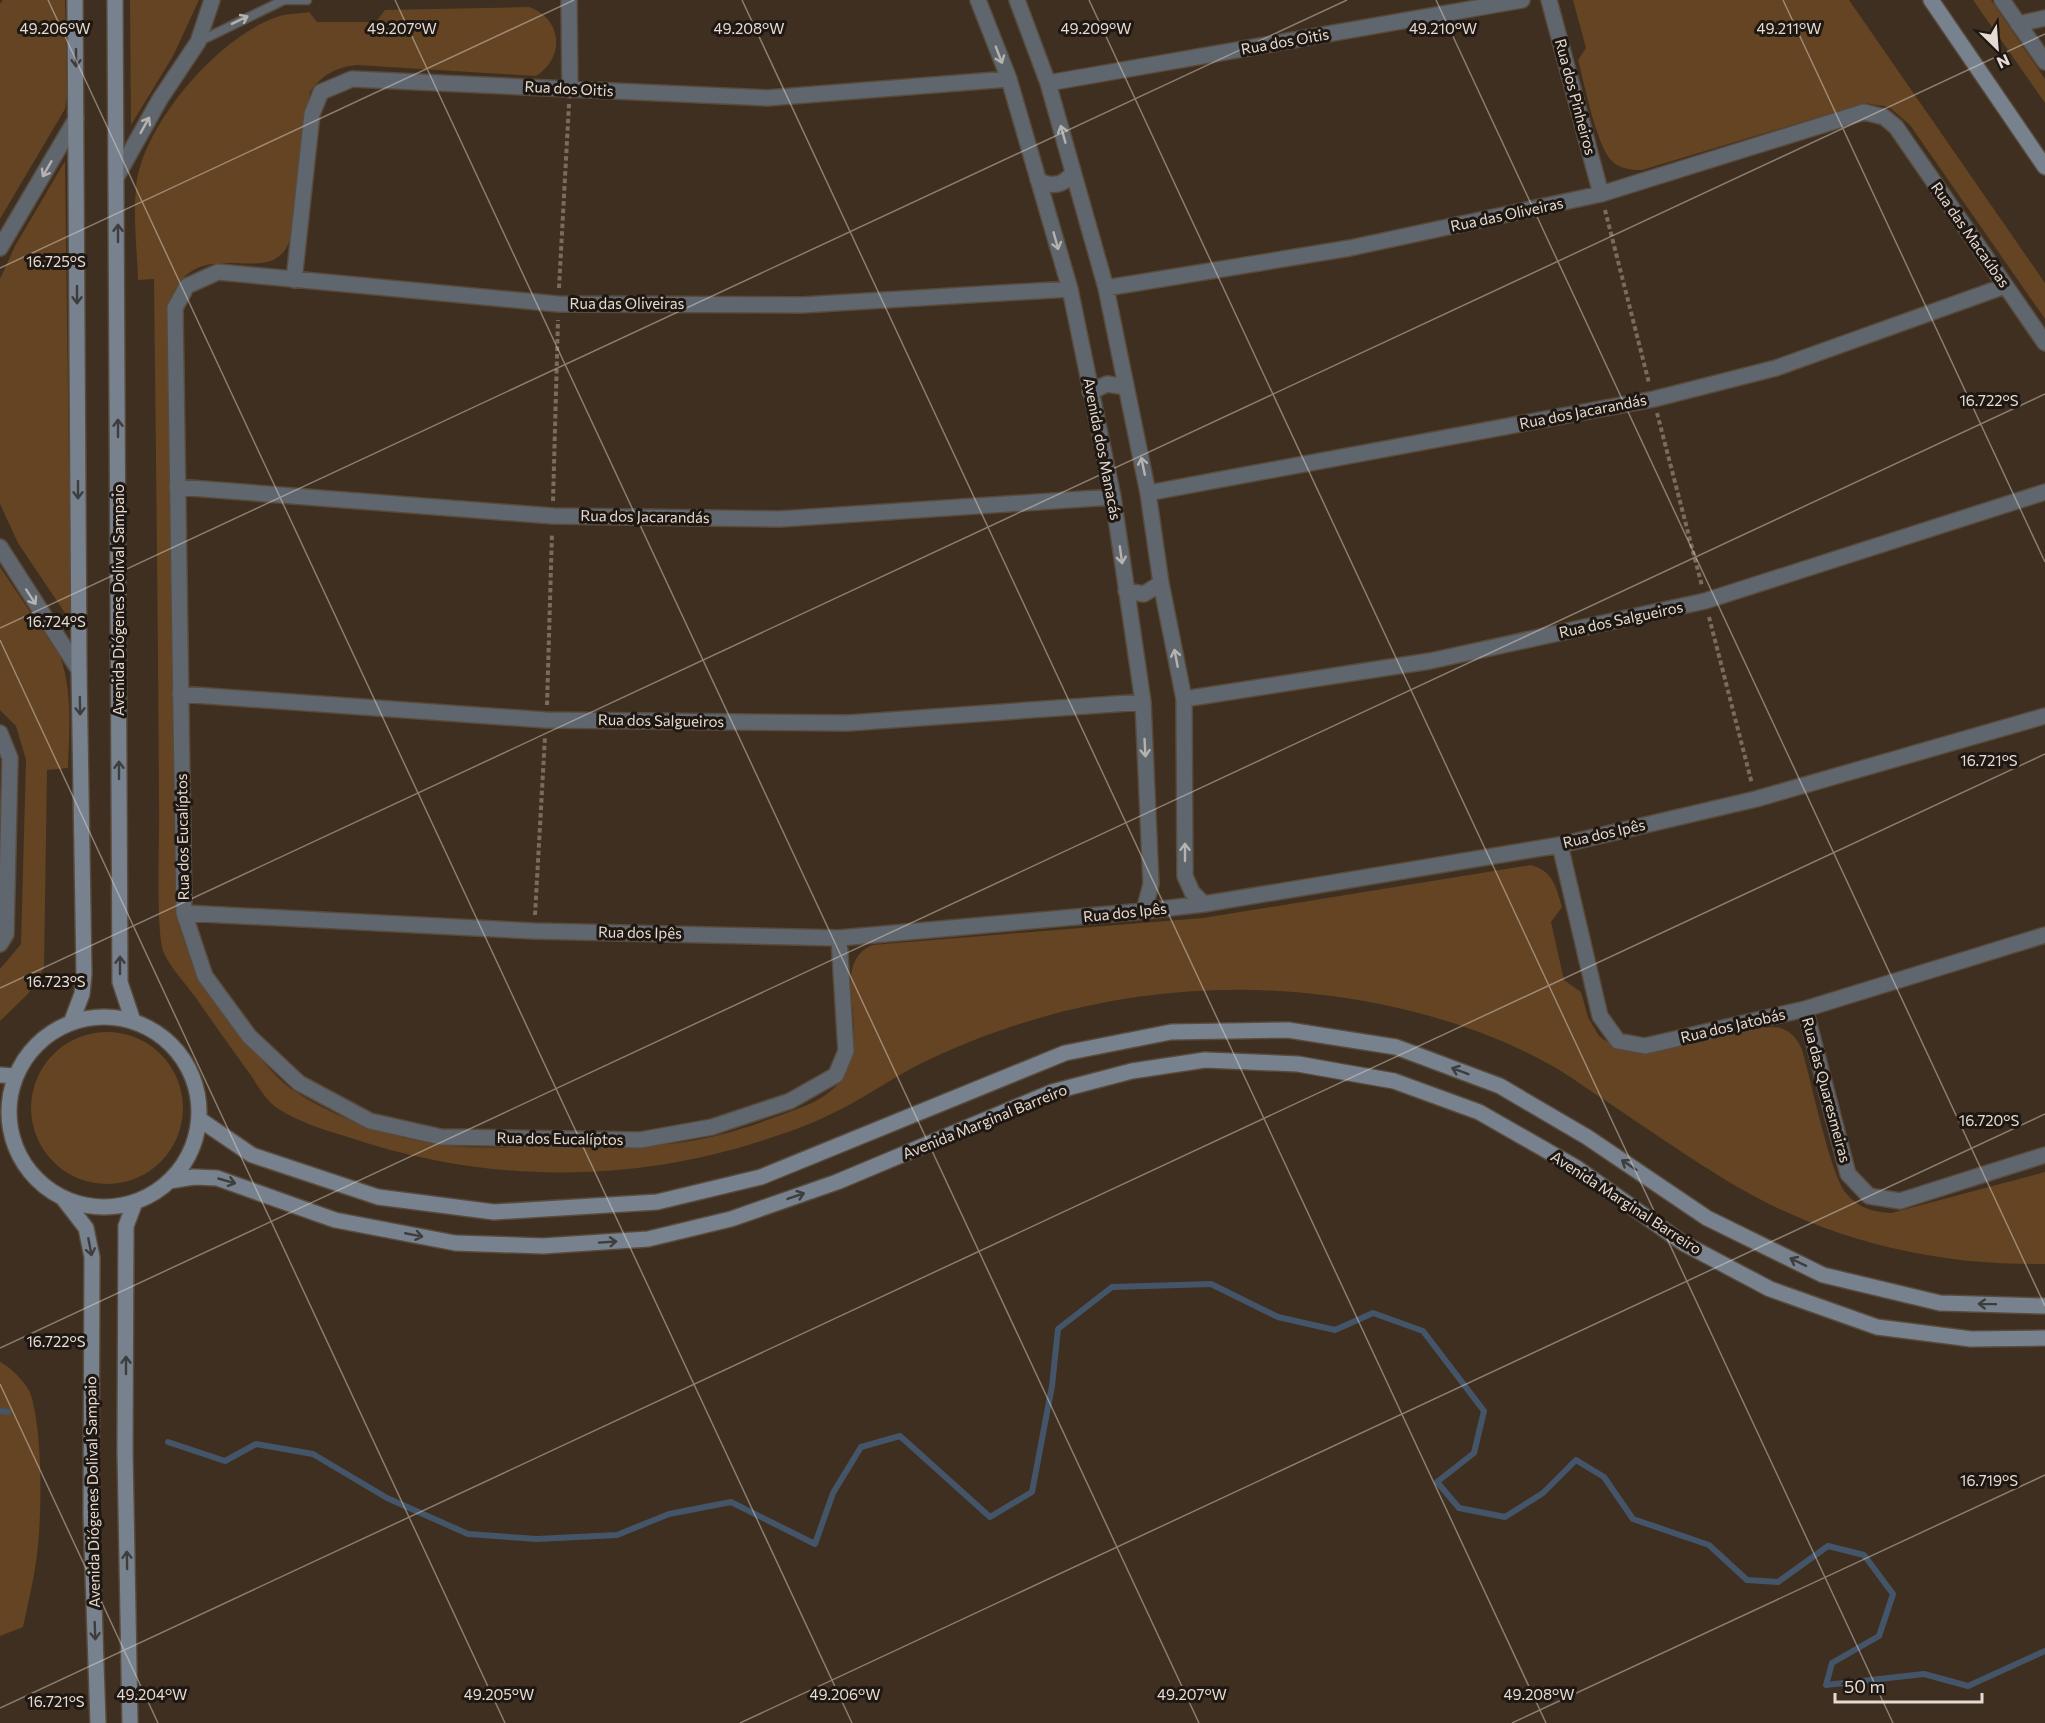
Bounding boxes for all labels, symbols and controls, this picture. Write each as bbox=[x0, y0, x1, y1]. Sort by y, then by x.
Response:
one-way arrow bbox=[231, 13, 249, 25]
north arrow bbox=[1967, 18, 2027, 78]
text: 49.206°W bbox=[20, 19, 90, 37]
text: 49.207°W bbox=[367, 19, 437, 37]
text: 49.208°W bbox=[714, 19, 784, 37]
text: 49.209°W bbox=[1061, 19, 1131, 37]
text: 49.210°W bbox=[1409, 19, 1477, 37]
text: 49.211°W bbox=[1756, 19, 1822, 37]
street label: Rua dos Oitis bbox=[1239, 24, 1330, 58]
street label: Rua dos Pinheiros bbox=[1552, 37, 1600, 157]
one-way arrow bbox=[995, 45, 1006, 63]
one-way arrow bbox=[70, 48, 82, 68]
text: N bbox=[1994, 51, 2013, 73]
street label: Rua dos Oitis bbox=[524, 77, 614, 99]
one-way arrow bbox=[139, 117, 151, 134]
one-way arrow bbox=[1056, 125, 1068, 144]
one-way arrow bbox=[40, 160, 52, 177]
street label: Rua das Macaúbas bbox=[1928, 178, 2014, 291]
street label: Rua das Oliveiras bbox=[1449, 193, 1565, 235]
one-way arrow bbox=[112, 223, 124, 243]
one-way arrow bbox=[1051, 231, 1062, 250]
text: 16.725°S bbox=[26, 252, 86, 270]
one-way arrow bbox=[71, 285, 83, 305]
street label: Rua das Oliveiras bbox=[570, 294, 685, 312]
street label: Avenida dos Manacás bbox=[1080, 376, 1126, 522]
street label: Rua dos Jacarandás bbox=[1518, 390, 1648, 432]
text: 16.722°S bbox=[1959, 391, 2019, 409]
one-way arrow bbox=[112, 418, 124, 438]
one-way arrow bbox=[1137, 457, 1148, 476]
one-way arrow bbox=[72, 480, 84, 500]
street label: Avenida Diógenes Dolival Sampaio bbox=[109, 484, 127, 716]
street label: Rua dos Jacarandás bbox=[580, 506, 710, 526]
one-way arrow bbox=[1116, 545, 1127, 564]
one-way arrow bbox=[25, 588, 37, 604]
street label: Rua dos Salgueiros bbox=[1557, 597, 1685, 641]
text: 16.724°S bbox=[26, 612, 86, 630]
one-way arrow bbox=[1170, 649, 1181, 668]
one-way arrow bbox=[74, 696, 86, 716]
street label: Rua dos Salgueiros bbox=[598, 710, 725, 730]
one-way arrow bbox=[1139, 738, 1150, 758]
text: 16.721°S bbox=[1960, 751, 2018, 769]
one-way arrow bbox=[113, 760, 125, 780]
street label: Rua dos Eucalíptos bbox=[172, 773, 192, 901]
street label: Rua dos Ipês bbox=[1561, 815, 1647, 851]
one-way arrow bbox=[1179, 843, 1191, 863]
street label: Rua dos Ipês bbox=[1082, 899, 1168, 925]
street label: Rua dos Ipês bbox=[598, 922, 682, 942]
one-way arrow bbox=[114, 955, 126, 975]
text: 16.723°S bbox=[26, 972, 86, 990]
street label: Rua dos Jatobás bbox=[1679, 1004, 1787, 1046]
street label: Rua das Quaresmeiras bbox=[1799, 1015, 1855, 1164]
one-way arrow bbox=[1451, 1064, 1469, 1075]
street label: Avenida Marginal Barreiro bbox=[900, 1080, 1070, 1162]
text: 16.720°S bbox=[1959, 1111, 2019, 1129]
street label: Rua dos Eucalíptos bbox=[496, 1128, 624, 1148]
street label: Avenida Marginal Barreiro bbox=[1548, 1147, 1705, 1258]
one-way arrow bbox=[1622, 1159, 1638, 1171]
one-way arrow bbox=[217, 1175, 236, 1187]
one-way arrow bbox=[786, 1190, 805, 1201]
one-way arrow bbox=[403, 1230, 423, 1241]
one-way arrow bbox=[597, 1236, 617, 1247]
one-way arrow bbox=[85, 1237, 96, 1257]
one-way arrow bbox=[1789, 1256, 1807, 1268]
one-way arrow bbox=[1977, 1299, 1997, 1310]
text: 16.722°S bbox=[26, 1332, 86, 1350]
one-way arrow bbox=[120, 1355, 132, 1375]
street label: Avenida Diógenes Dolival Sampaio bbox=[81, 1376, 103, 1608]
text: 16.719°S bbox=[1960, 1471, 2018, 1489]
one-way arrow bbox=[121, 1550, 133, 1570]
one-way arrow bbox=[89, 1621, 100, 1640]
scale bar bbox=[1835, 1666, 1982, 1704]
text: 50 m bbox=[1844, 1675, 1885, 1697]
text: 49.204°W bbox=[117, 1685, 187, 1703]
text: 49.205°W bbox=[464, 1685, 534, 1703]
text: 49.206°W bbox=[810, 1685, 880, 1703]
text: 49.207°W bbox=[1157, 1685, 1227, 1703]
text: 49.208°W bbox=[1504, 1685, 1574, 1703]
text: 16.721°S bbox=[27, 1692, 85, 1710]

